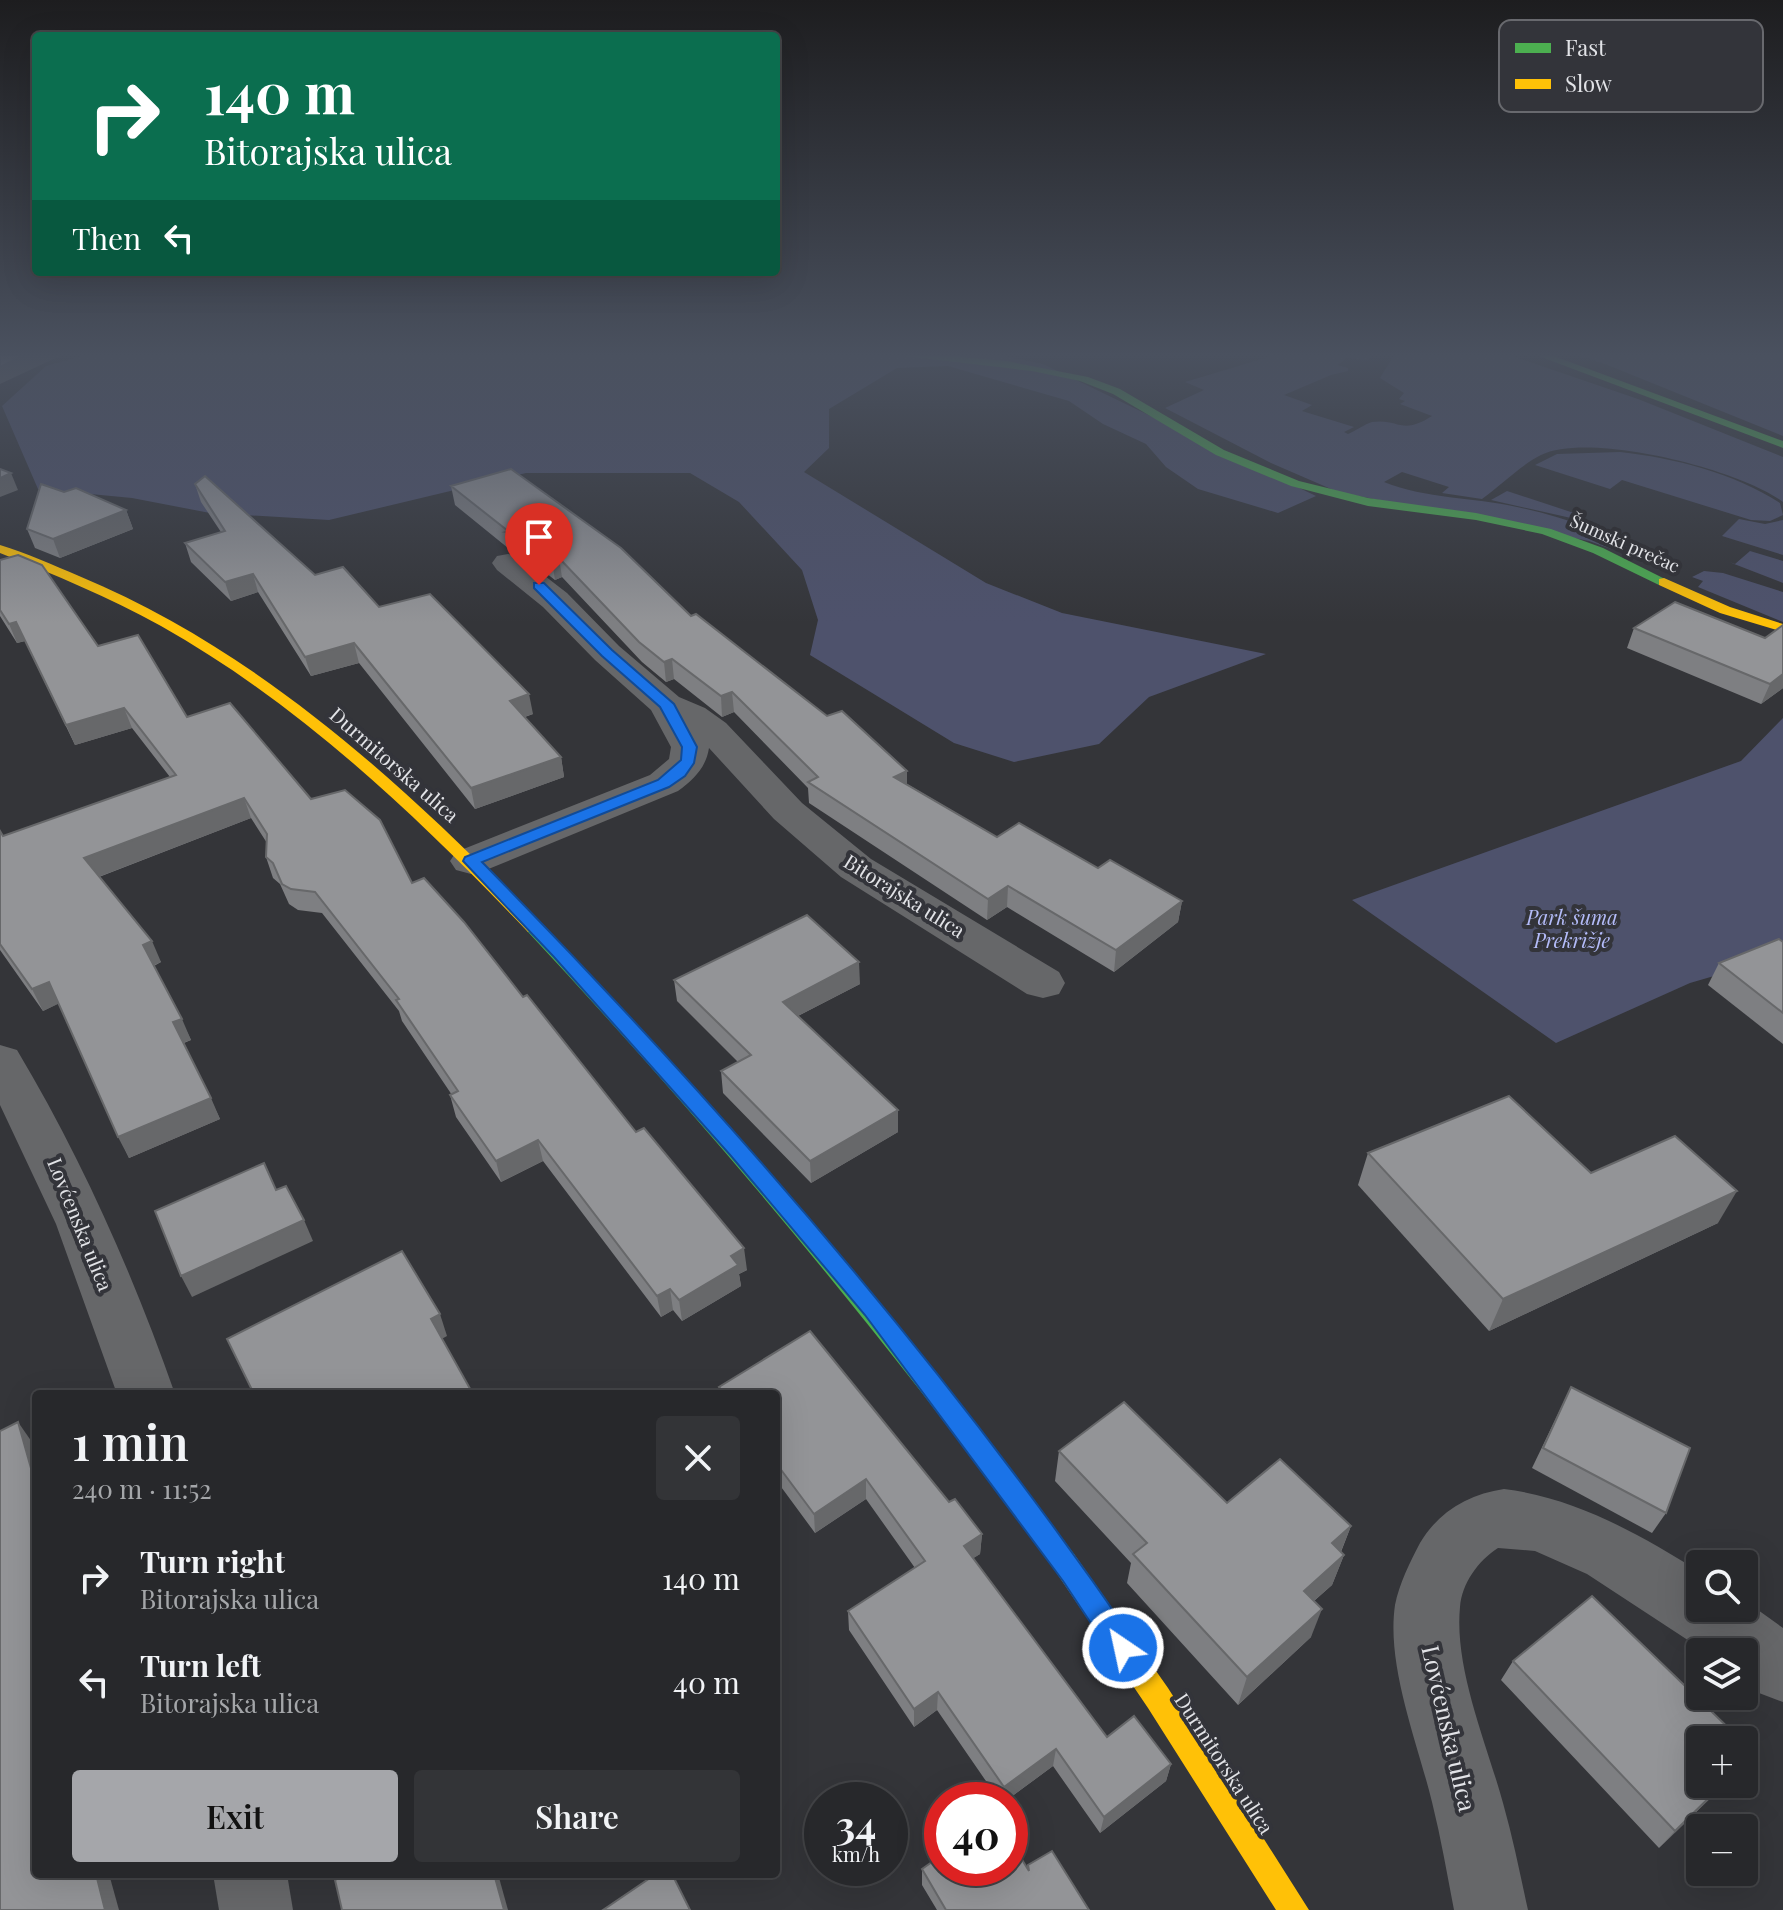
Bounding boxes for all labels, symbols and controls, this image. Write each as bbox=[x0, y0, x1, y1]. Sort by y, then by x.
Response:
legend bbox=[1499, 20, 1763, 112]
text: Fast bbox=[1565, 32, 1607, 62]
text: 140 m bbox=[204, 54, 355, 129]
icon: right bbox=[72, 64, 176, 168]
text: Slow bbox=[1565, 68, 1612, 98]
text: Bitorajska ulica bbox=[204, 126, 452, 174]
icon: left bbox=[157, 216, 201, 260]
text: Then bbox=[72, 218, 141, 258]
pin bbox=[505, 503, 573, 585]
street label: Šumski prečac bbox=[1566, 508, 1684, 578]
icon: arrive bbox=[517, 515, 561, 559]
street label: Durmitorska ulica bbox=[325, 700, 465, 828]
street label: Bitorajska ulica bbox=[839, 847, 971, 943]
park label: Park šuma Prekrižje bbox=[1525, 903, 1618, 953]
street label: Lovćenska ulica bbox=[42, 1153, 120, 1295]
text: 1 min bbox=[72, 1409, 189, 1473]
button: close bbox=[656, 1416, 740, 1500]
text: 240 m · 11:52 bbox=[72, 1471, 212, 1506]
text: Turn right bbox=[140, 1541, 285, 1581]
map controls bbox=[1686, 1550, 1758, 1886]
button: search bbox=[1686, 1550, 1758, 1622]
icon: right bbox=[72, 1556, 116, 1600]
text: 140 m bbox=[662, 1558, 740, 1598]
text: Bitorajska ulica bbox=[140, 1581, 319, 1616]
position arrow bbox=[1081, 1606, 1165, 1690]
button: layers bbox=[1686, 1638, 1758, 1710]
street label: Lovćenska ulica bbox=[1415, 1642, 1485, 1814]
text: Turn left bbox=[140, 1645, 261, 1685]
icon: left bbox=[72, 1660, 116, 1704]
text: 40 m bbox=[673, 1662, 740, 1702]
text: Bitorajska ulica bbox=[140, 1685, 319, 1720]
street label: Durmitorska ulica bbox=[1169, 1687, 1281, 1839]
button: + bbox=[1686, 1726, 1758, 1798]
button: Exit bbox=[72, 1770, 398, 1862]
button: Share bbox=[414, 1770, 740, 1862]
speed limit sign: 40 bbox=[924, 1782, 1028, 1886]
text: 34 bbox=[836, 1797, 876, 1850]
button: − bbox=[1686, 1814, 1758, 1886]
text: km/h bbox=[832, 1840, 880, 1867]

